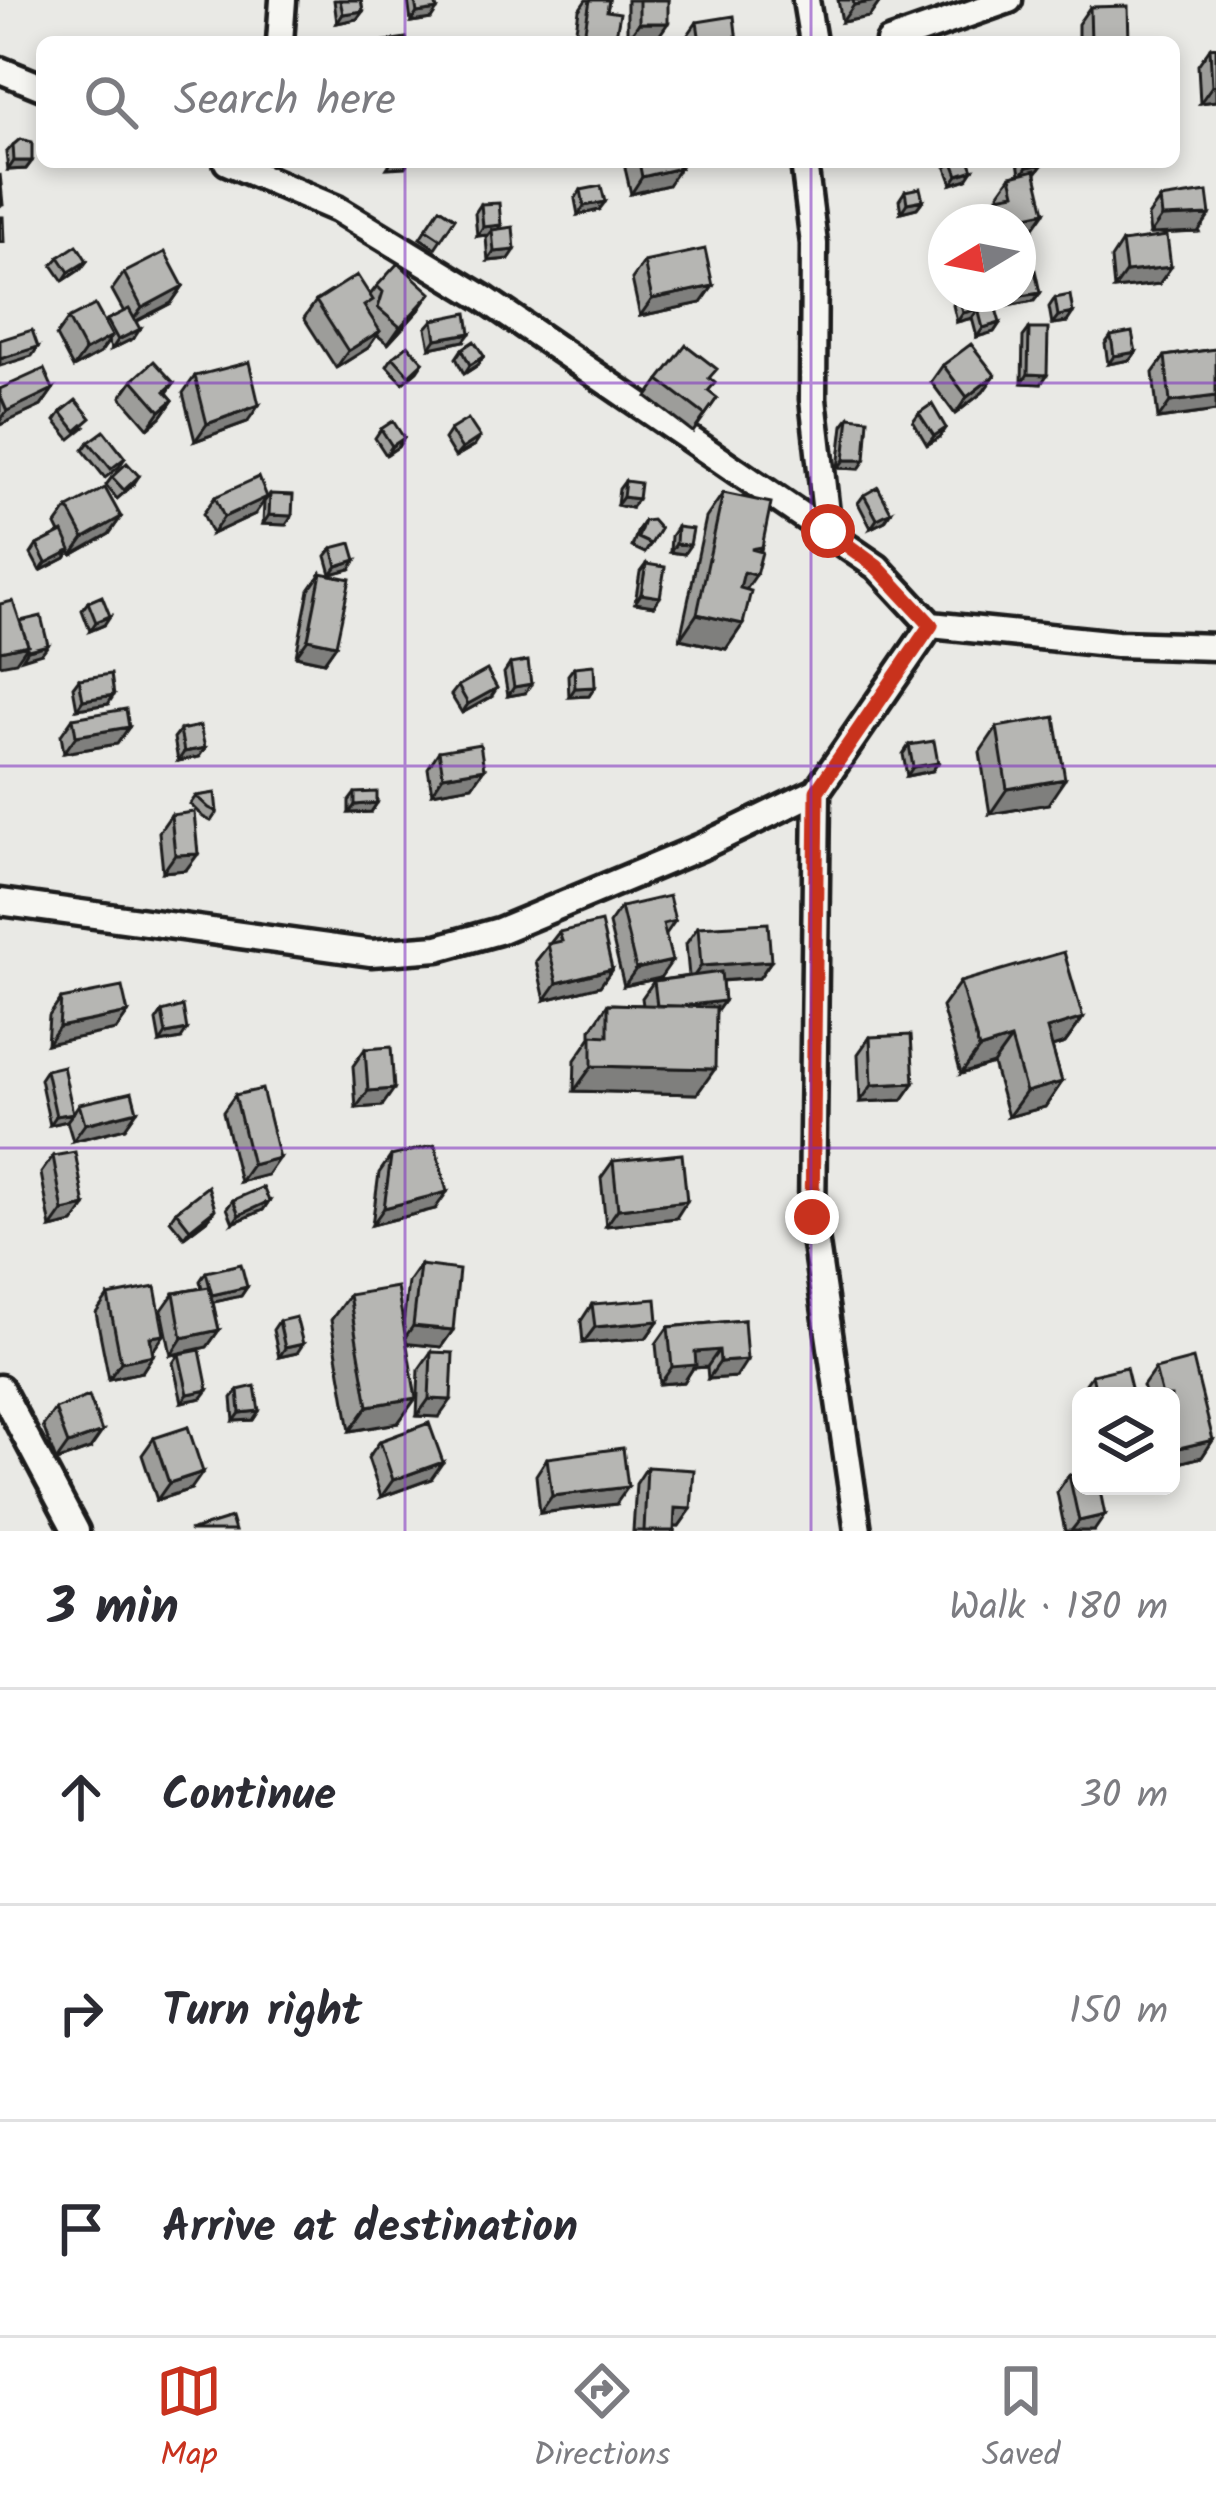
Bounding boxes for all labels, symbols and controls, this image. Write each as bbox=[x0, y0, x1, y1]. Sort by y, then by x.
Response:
search box bbox=[36, 36, 1180, 168]
text: Search here bbox=[174, 66, 396, 138]
icon: search bbox=[78, 69, 144, 135]
north arrow bbox=[928, 204, 1036, 312]
route start bbox=[801, 504, 855, 558]
route end bbox=[785, 1190, 839, 1244]
map controls bbox=[1072, 1387, 1180, 1495]
button: layers bbox=[1072, 1387, 1180, 1495]
text: 3 min bbox=[48, 1569, 179, 1650]
text: Walk · 180 m bbox=[949, 1578, 1168, 1640]
text: Continue bbox=[162, 1761, 336, 1833]
icon: ahead bbox=[48, 1764, 114, 1830]
text: 30 m bbox=[1080, 1766, 1168, 1828]
text: Turn right bbox=[162, 1977, 362, 2049]
icon: right bbox=[48, 1980, 114, 2046]
text: 150 m bbox=[1069, 1982, 1168, 2044]
text: Arrive at destination bbox=[162, 2193, 578, 2265]
icon: arrive bbox=[48, 2196, 114, 2262]
tab: Map bbox=[156, 2358, 222, 2483]
tab: Directions bbox=[533, 2358, 670, 2483]
tab: Saved bbox=[982, 2358, 1060, 2483]

